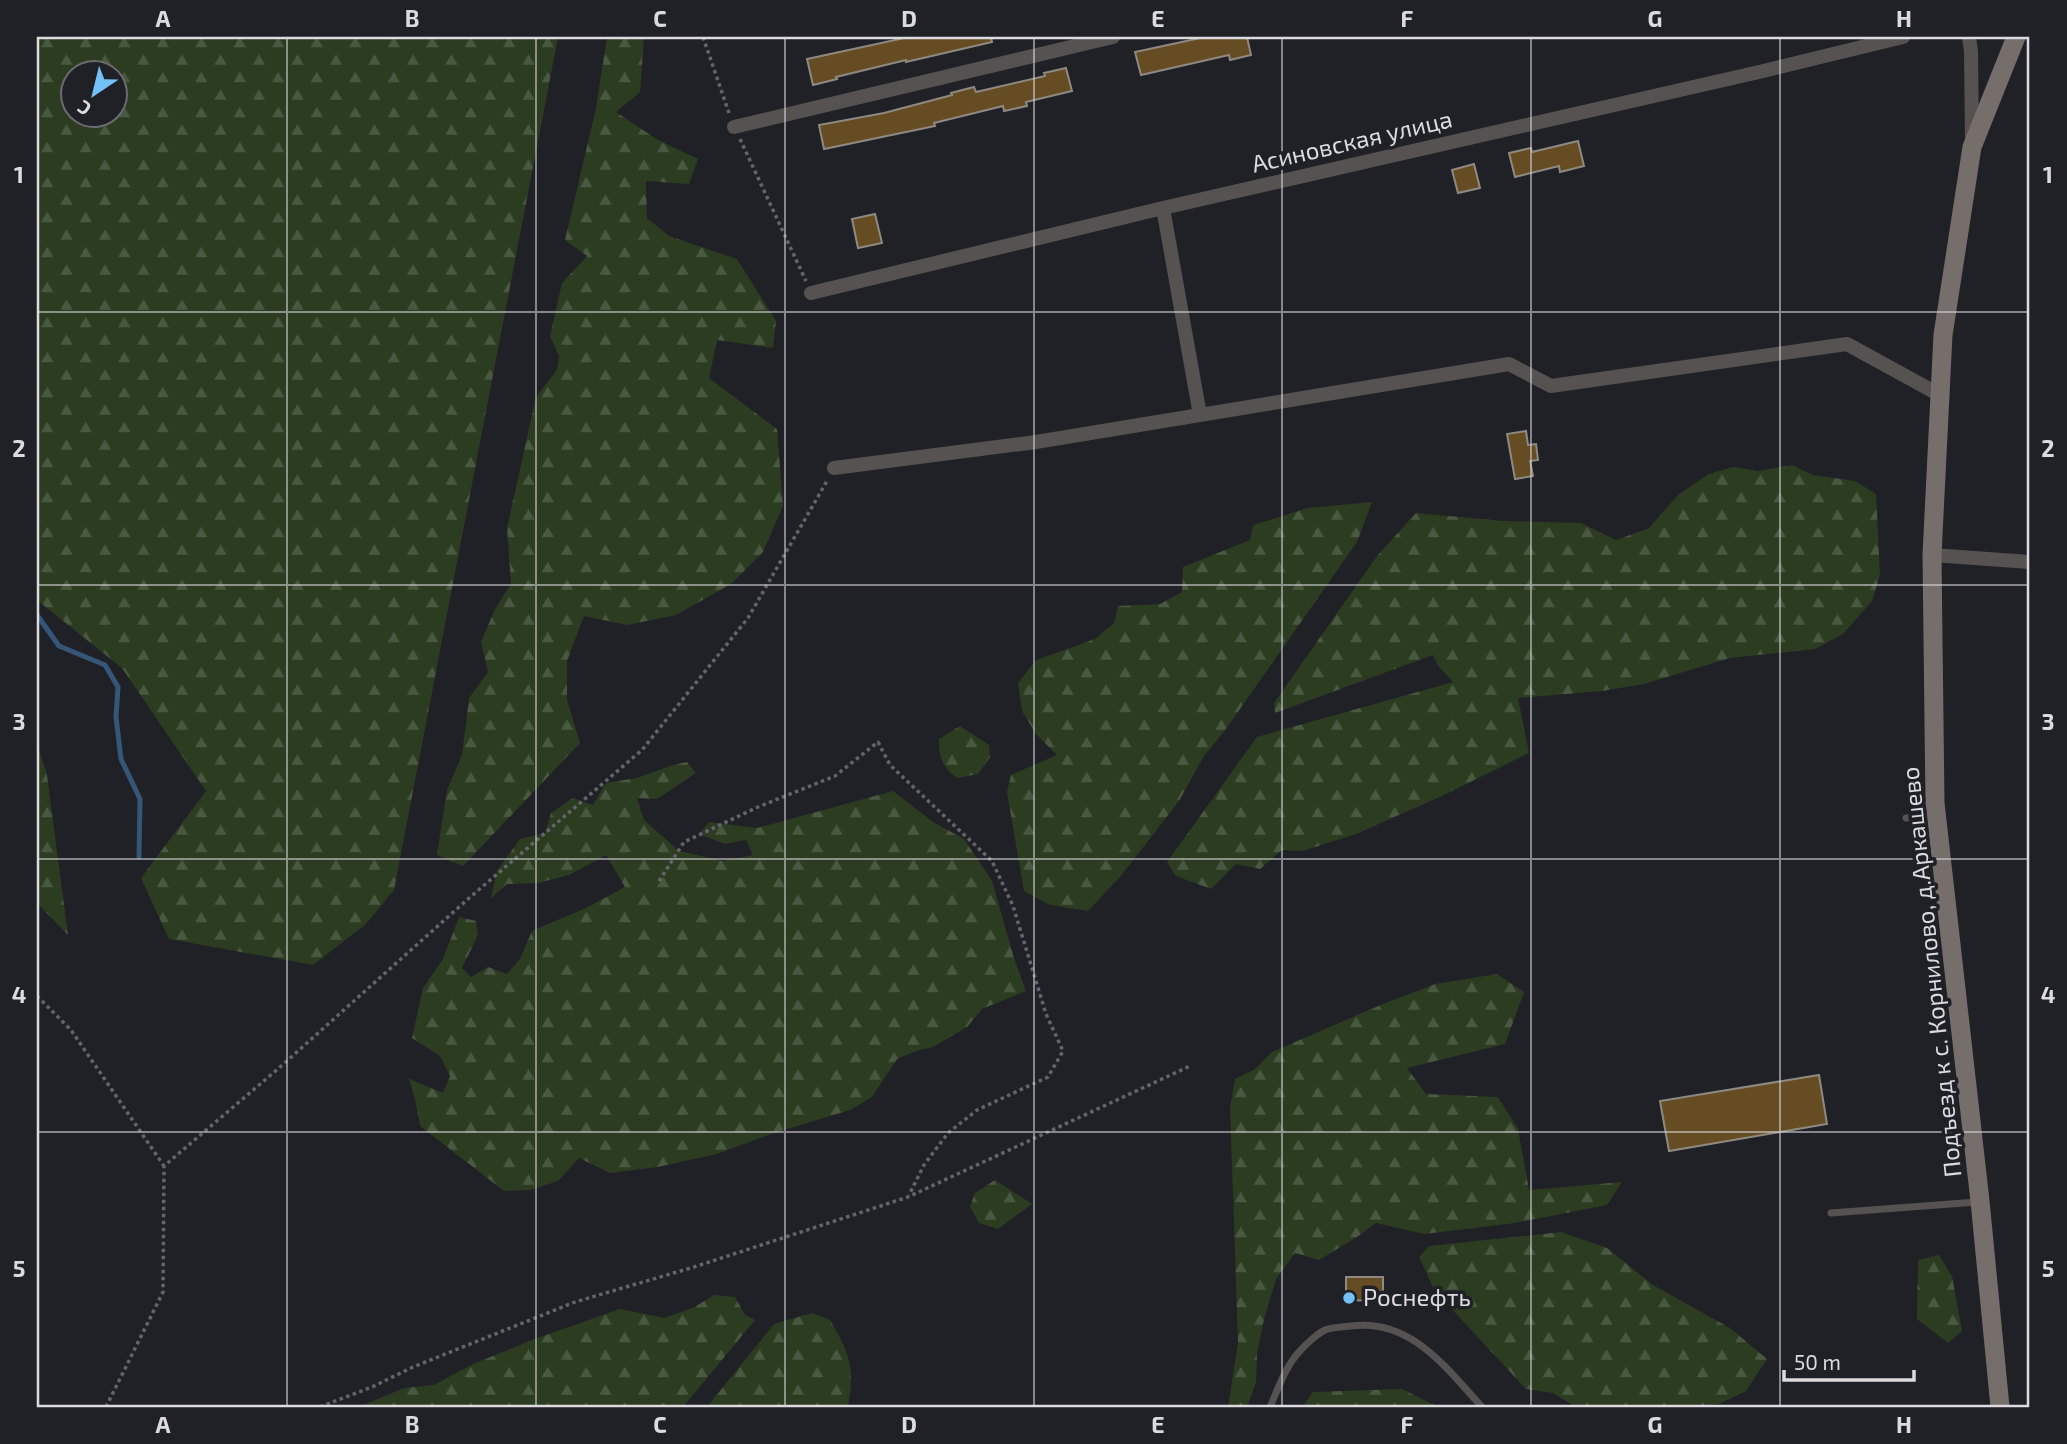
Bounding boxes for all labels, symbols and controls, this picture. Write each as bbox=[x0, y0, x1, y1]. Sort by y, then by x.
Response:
text: A bbox=[155, 4, 171, 32]
text: B bbox=[405, 4, 419, 32]
text: C bbox=[653, 4, 667, 32]
text: D bbox=[901, 4, 917, 32]
text: E bbox=[1151, 4, 1165, 32]
text: F bbox=[1401, 4, 1414, 32]
text: G bbox=[1648, 4, 1662, 32]
text: H bbox=[1896, 4, 1912, 32]
north arrow bbox=[60, 60, 130, 130]
text: С bbox=[73, 96, 95, 121]
street label: Асиновская улица bbox=[1249, 103, 1455, 179]
text: 1 bbox=[14, 160, 24, 188]
text: 1 bbox=[2043, 160, 2053, 188]
text: 2 bbox=[12, 434, 26, 462]
text: 2 bbox=[2041, 434, 2055, 462]
text: 3 bbox=[12, 707, 26, 735]
text: 3 bbox=[2041, 707, 2055, 735]
street label: Подъезд к с. Корнилово, д.Аркашево bbox=[1895, 766, 1966, 1179]
text: 4 bbox=[12, 980, 26, 1008]
text: 4 bbox=[2041, 980, 2055, 1008]
text: 5 bbox=[13, 1254, 25, 1282]
text: 5 bbox=[2042, 1254, 2054, 1282]
place label: Роснефть bbox=[1363, 1282, 1471, 1311]
marker: Роснефть bbox=[1341, 1290, 1357, 1306]
scale bar bbox=[1784, 1339, 1913, 1383]
text: 50 m bbox=[1794, 1349, 1841, 1374]
text: A bbox=[155, 1410, 171, 1438]
text: B bbox=[405, 1410, 419, 1438]
text: C bbox=[653, 1410, 667, 1438]
text: D bbox=[901, 1410, 917, 1438]
text: E bbox=[1151, 1410, 1165, 1438]
text: F bbox=[1401, 1410, 1414, 1438]
text: G bbox=[1648, 1410, 1662, 1438]
text: H bbox=[1896, 1410, 1912, 1438]

